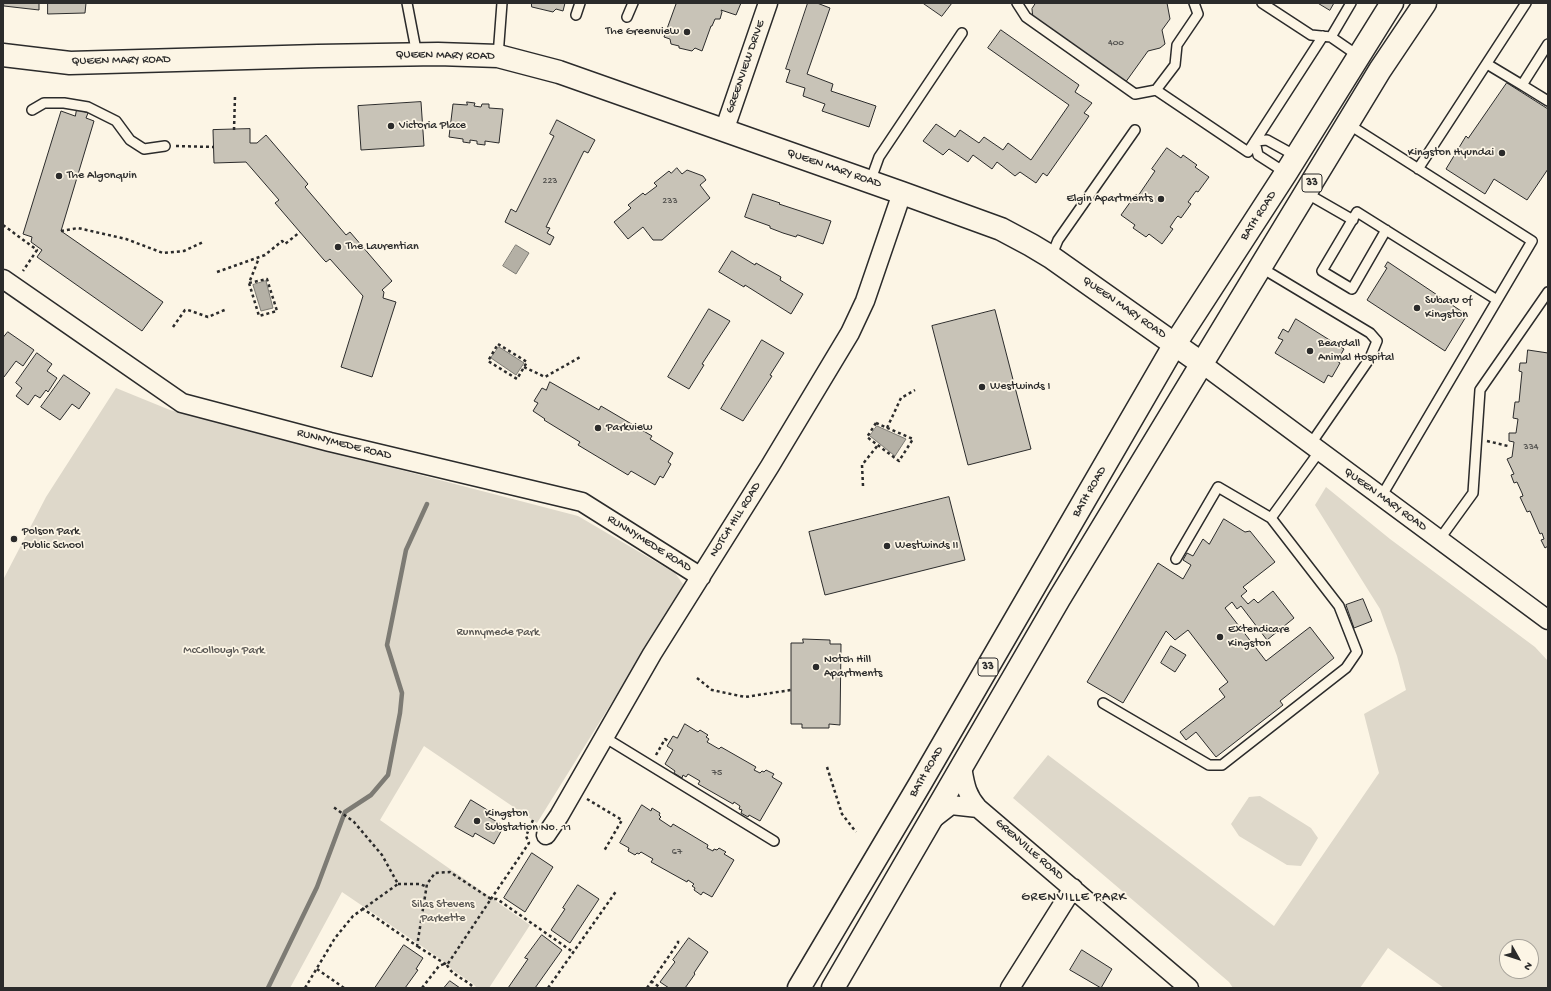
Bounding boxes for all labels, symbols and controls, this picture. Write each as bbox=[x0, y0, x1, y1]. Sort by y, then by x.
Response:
street label: GREENVIEW DRIVE bbox=[723, 18, 769, 116]
place label: The Greenview bbox=[606, 25, 679, 39]
marker: The Greenview bbox=[682, 27, 692, 37]
house number: 400 bbox=[1108, 37, 1124, 49]
street label: QUEEN MARY ROAD bbox=[395, 48, 495, 64]
street label: QUEEN MARY ROAD bbox=[71, 53, 171, 69]
place label: Victoria Place bbox=[399, 119, 466, 133]
marker: Victoria Place bbox=[386, 121, 396, 131]
street label: QUEEN MARY ROAD bbox=[785, 146, 883, 192]
place label: Kingston Hyundai bbox=[1408, 146, 1494, 160]
marker: Kingston Hyundai bbox=[1497, 148, 1507, 158]
place label: The Algonquin bbox=[67, 169, 137, 183]
marker: The Algonquin bbox=[54, 171, 64, 181]
road number: 33 bbox=[1302, 174, 1322, 192]
house number: 223 bbox=[543, 175, 557, 187]
street label: BATH ROAD bbox=[1238, 189, 1280, 243]
place label: Elgin Apartments bbox=[1066, 192, 1153, 206]
marker: Elgin Apartments bbox=[1156, 194, 1166, 204]
house number: 233 bbox=[662, 195, 678, 207]
place label: The Laurentian bbox=[346, 240, 419, 254]
marker: The Laurentian bbox=[333, 242, 343, 252]
street label: QUEEN MARY ROAD bbox=[1079, 274, 1169, 342]
place label: Subaru of Kingston bbox=[1425, 294, 1472, 322]
marker: Subaru of Kingston bbox=[1412, 303, 1422, 313]
place label: Beardall Animal Hospital bbox=[1318, 337, 1394, 365]
marker: Beardall Animal Hospital bbox=[1305, 346, 1315, 356]
place label: Westwinds I bbox=[990, 380, 1050, 394]
marker: Westwinds I bbox=[977, 382, 987, 392]
place label: Parkview bbox=[606, 421, 652, 435]
marker: Parkview bbox=[593, 423, 603, 433]
street label: RUNNYMEDE ROAD bbox=[295, 426, 393, 464]
house number: 334 bbox=[1523, 441, 1539, 453]
street label: BATH ROAD bbox=[1070, 464, 1110, 520]
street label: QUEEN MARY ROAD bbox=[1341, 465, 1429, 535]
street label: NOTCH HILL ROAD bbox=[707, 480, 765, 560]
street label: RUNNYMEDE ROAD bbox=[604, 512, 694, 576]
place label: Polson Park Public School bbox=[22, 525, 84, 553]
marker: Polson Park Public School bbox=[9, 534, 19, 544]
place label: Westwinds II bbox=[895, 539, 958, 553]
marker: Westwinds II bbox=[882, 541, 892, 551]
place label: Extendicare Kingston bbox=[1228, 623, 1289, 651]
park label: Runnymede Park bbox=[457, 626, 539, 640]
marker: Extendicare Kingston bbox=[1215, 632, 1225, 642]
park label: McCollough Park bbox=[183, 644, 265, 658]
place label: Notch Hill Apartments bbox=[824, 653, 883, 681]
road number: 33 bbox=[978, 658, 998, 676]
marker: Notch Hill Apartments bbox=[811, 662, 821, 672]
street label: BATH ROAD bbox=[907, 744, 947, 800]
house number: 75 bbox=[712, 767, 722, 779]
place label: Kingston Substation No. 11 bbox=[485, 807, 571, 835]
marker: Kingston Substation No. 11 bbox=[472, 816, 482, 826]
street label: GRENVILLE ROAD bbox=[992, 816, 1066, 884]
house number: 67 bbox=[672, 846, 682, 858]
district label: GRENVILLE PARK bbox=[1021, 890, 1127, 906]
park label: Silas Stevens Parkette bbox=[412, 898, 474, 926]
north arrow bbox=[1499, 939, 1539, 979]
text: N bbox=[1521, 959, 1534, 972]

